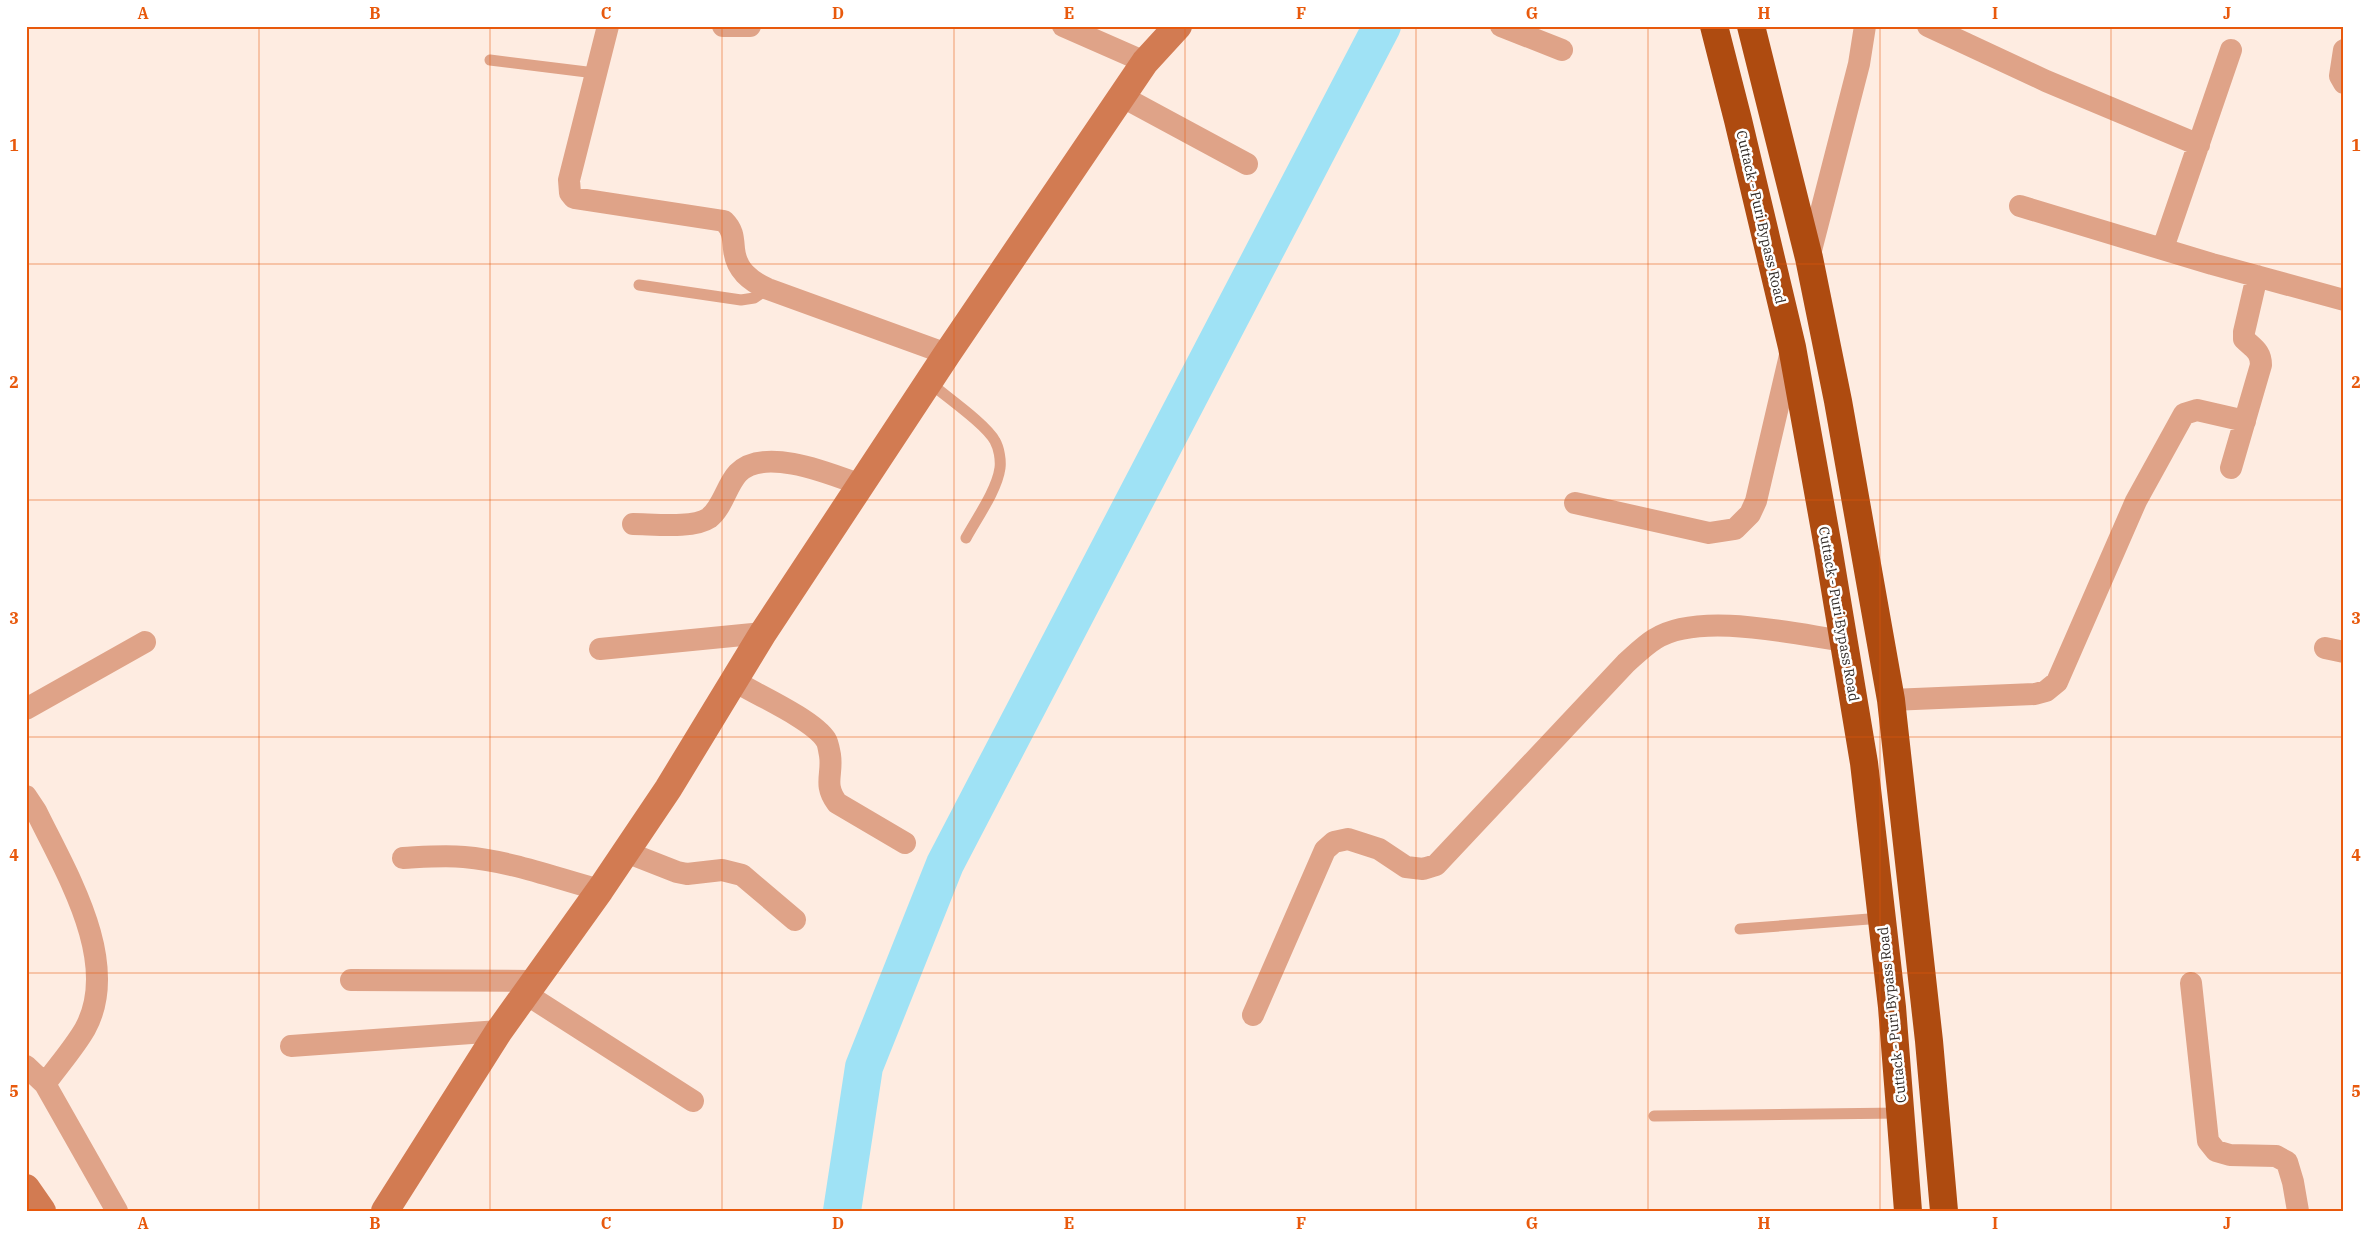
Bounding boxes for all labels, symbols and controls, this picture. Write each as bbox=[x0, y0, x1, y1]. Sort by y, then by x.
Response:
text: A bbox=[137, 3, 149, 23]
text: B bbox=[369, 3, 381, 23]
text: C bbox=[601, 3, 611, 23]
text: D bbox=[832, 3, 844, 23]
text: E bbox=[1064, 3, 1074, 23]
text: F bbox=[1296, 3, 1306, 23]
text: G bbox=[1526, 3, 1538, 23]
text: H bbox=[1758, 3, 1771, 23]
text: I bbox=[1992, 3, 1998, 23]
text: J bbox=[2223, 3, 2231, 23]
street label: Cuttack - Puri Bypass Road bbox=[1732, 129, 1790, 306]
text: 1 bbox=[9, 135, 19, 155]
text: 1 bbox=[2351, 135, 2361, 155]
text: 2 bbox=[9, 372, 19, 392]
text: 2 bbox=[2351, 372, 2361, 392]
street label: Cuttack - Puri Bypass Road bbox=[1815, 525, 1863, 703]
text: 3 bbox=[9, 608, 19, 628]
text: 3 bbox=[2351, 608, 2361, 628]
text: 4 bbox=[9, 845, 19, 865]
text: 4 bbox=[2351, 845, 2361, 865]
street label: Cuttack - Puri Bypass Road bbox=[1874, 925, 1910, 1104]
text: 5 bbox=[9, 1081, 19, 1101]
text: 5 bbox=[2351, 1081, 2361, 1101]
text: A bbox=[137, 1213, 149, 1233]
text: B bbox=[369, 1213, 381, 1233]
text: C bbox=[601, 1213, 611, 1233]
text: D bbox=[832, 1213, 844, 1233]
text: E bbox=[1064, 1213, 1074, 1233]
text: F bbox=[1296, 1213, 1306, 1233]
text: G bbox=[1526, 1213, 1538, 1233]
text: H bbox=[1758, 1213, 1771, 1233]
text: I bbox=[1992, 1213, 1998, 1233]
text: J bbox=[2223, 1213, 2231, 1233]

